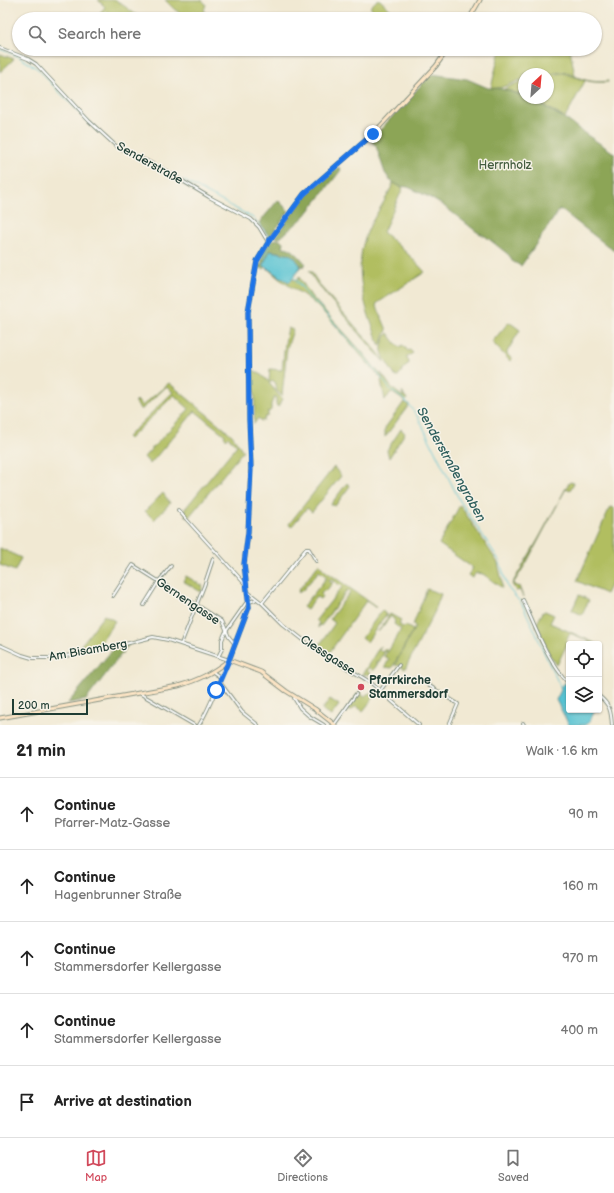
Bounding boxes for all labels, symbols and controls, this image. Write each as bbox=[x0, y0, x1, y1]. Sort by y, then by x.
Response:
search box bbox=[12, 12, 602, 56]
icon: search bbox=[26, 23, 48, 45]
text: Search here bbox=[58, 25, 141, 44]
north arrow bbox=[518, 68, 554, 104]
route end bbox=[364, 125, 382, 143]
street label: Senderstraße bbox=[114, 139, 186, 188]
park label: Herrnholz bbox=[478, 158, 532, 173]
water label: Senderstraßengraben bbox=[413, 404, 489, 525]
street label: Gernengasse bbox=[153, 575, 223, 628]
street label: Clessgasse bbox=[297, 632, 358, 679]
street label: Am Bisamberg bbox=[48, 636, 128, 665]
map controls bbox=[566, 641, 602, 713]
button: locate bbox=[566, 641, 602, 677]
place label: Pfarrkirche Stammersdorf bbox=[369, 673, 449, 702]
button: layers bbox=[566, 677, 602, 713]
route start bbox=[207, 681, 225, 699]
marker: Pfarrkirche Stammersdorf bbox=[356, 682, 366, 692]
scale bar bbox=[12, 697, 88, 716]
text: 200 m bbox=[18, 699, 50, 712]
text: 21 min bbox=[16, 741, 66, 761]
text: Walk · 1.6 km bbox=[526, 743, 598, 759]
text: Continue bbox=[54, 796, 116, 815]
icon: ahead bbox=[16, 803, 38, 825]
text: 90 m bbox=[569, 806, 598, 822]
text: Pfarrer-Matz-Gasse bbox=[54, 815, 170, 831]
text: Continue bbox=[54, 868, 116, 887]
icon: ahead bbox=[16, 875, 38, 897]
text: 160 m bbox=[563, 878, 598, 894]
text: Hagenbrunner Straße bbox=[54, 887, 182, 903]
text: Continue bbox=[54, 940, 116, 959]
icon: ahead bbox=[16, 947, 38, 969]
text: 970 m bbox=[562, 950, 598, 966]
text: Stammersdorfer Kellergasse bbox=[54, 959, 221, 975]
text: Continue bbox=[54, 1012, 116, 1031]
icon: ahead bbox=[16, 1019, 38, 1041]
text: 400 m bbox=[561, 1022, 598, 1038]
text: Stammersdorfer Kellergasse bbox=[54, 1031, 221, 1047]
icon: arrive bbox=[16, 1091, 38, 1113]
text: Arrive at destination bbox=[54, 1092, 192, 1111]
tab: Map bbox=[85, 1147, 107, 1184]
tab: Directions bbox=[277, 1147, 328, 1184]
tab: Saved bbox=[498, 1147, 529, 1184]

